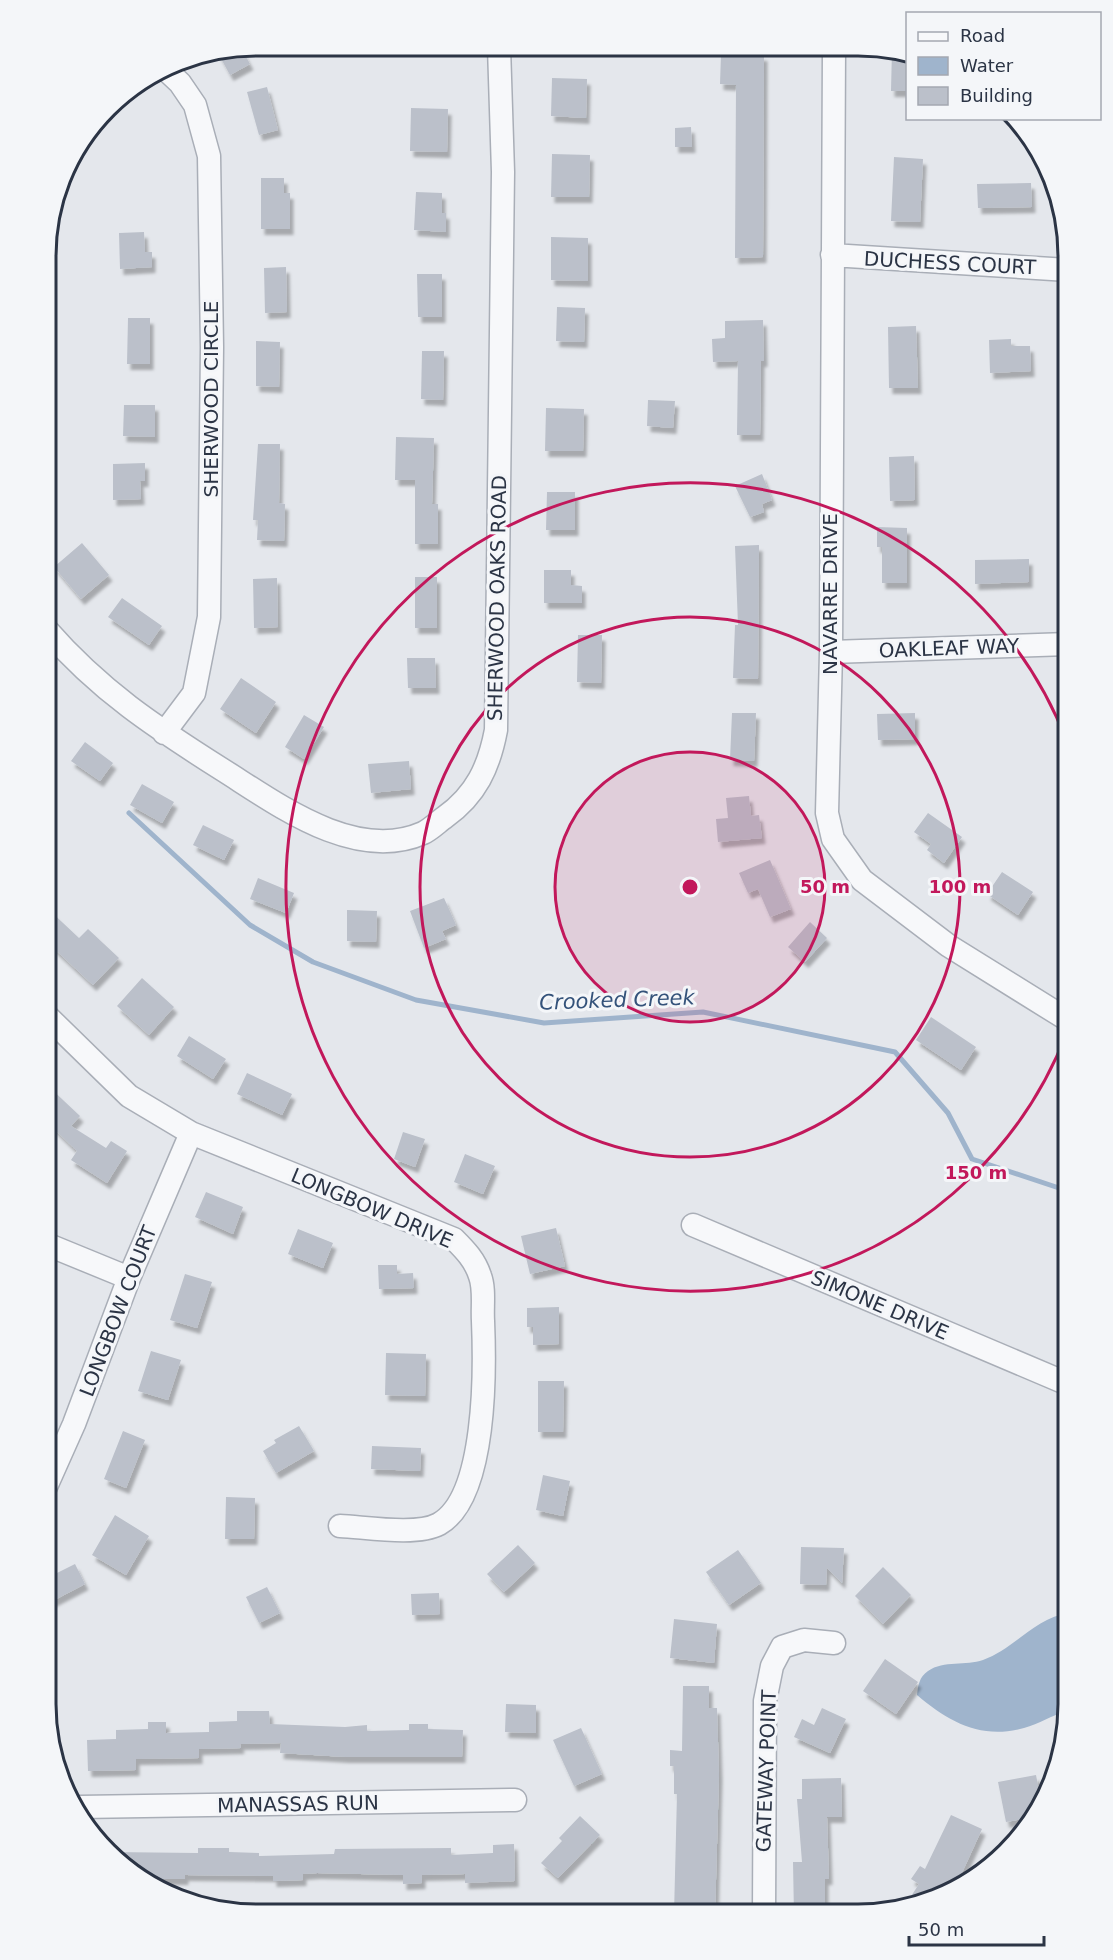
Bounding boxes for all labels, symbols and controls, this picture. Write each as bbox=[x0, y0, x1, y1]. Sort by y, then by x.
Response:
legend bbox=[906, 12, 1101, 120]
text: Road bbox=[960, 25, 1005, 46]
text: Water bbox=[960, 55, 1014, 76]
text: Building bbox=[960, 85, 1033, 106]
street label: DUCHESS COURT bbox=[863, 247, 1038, 280]
street label: SHERWOOD CIRCLE bbox=[199, 301, 223, 497]
street label: SHERWOOD OAKS ROAD bbox=[483, 475, 511, 721]
street label: NAVARRE DRIVE bbox=[818, 513, 842, 675]
street label: OAKLEAF WAY bbox=[878, 634, 1020, 662]
text: 50 m bbox=[800, 876, 850, 897]
text: 100 m bbox=[929, 876, 991, 897]
centre of rings bbox=[680, 877, 700, 897]
water label: Crooked Creek bbox=[539, 985, 696, 1015]
text: 150 m bbox=[945, 1162, 1007, 1183]
street label: LONGBOW DRIVE bbox=[288, 1163, 456, 1253]
street label: LONGBOW COURT bbox=[74, 1222, 162, 1400]
street label: SIMONE DRIVE bbox=[808, 1265, 952, 1345]
street label: GATEWAY POINT bbox=[751, 1688, 781, 1853]
street label: MANASSAS RUN bbox=[217, 1791, 379, 1817]
scale bar bbox=[909, 1909, 1044, 1947]
text: 50 m bbox=[918, 1919, 964, 1940]

